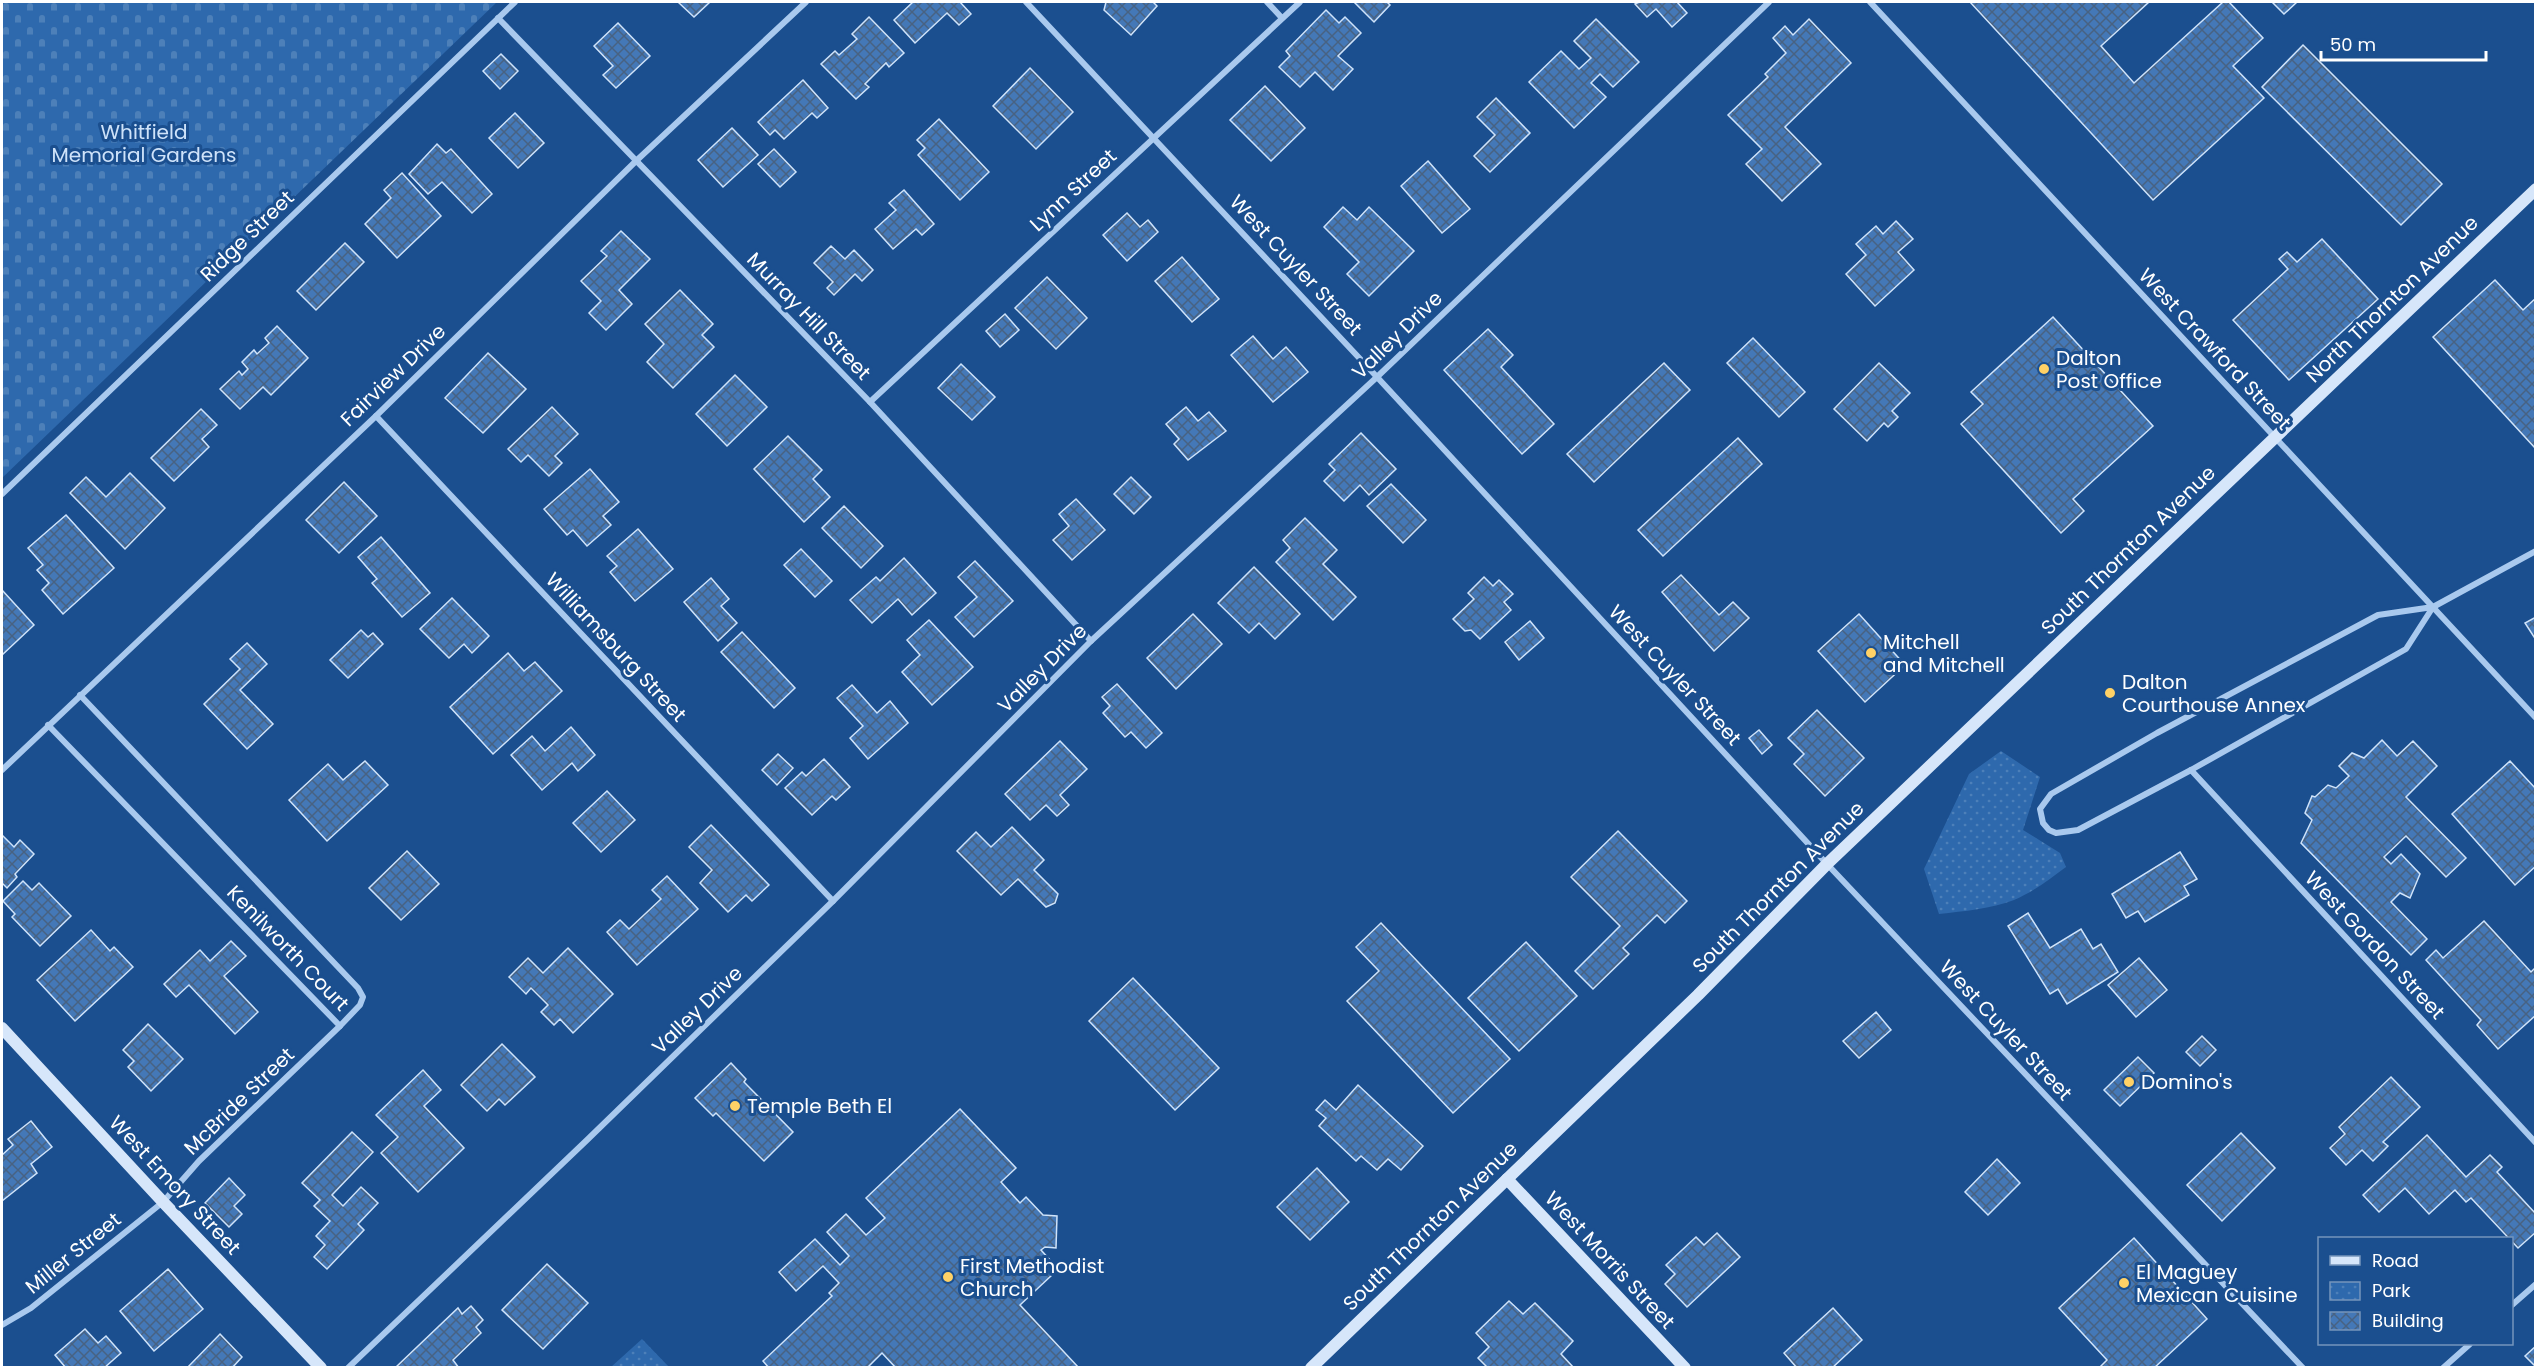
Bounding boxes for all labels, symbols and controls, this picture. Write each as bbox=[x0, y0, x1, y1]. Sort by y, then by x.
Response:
scale bar bbox=[2321, 24, 2486, 62]
text: 50 m bbox=[2330, 32, 2376, 57]
park label: Whitfield Memorial Gardens bbox=[52, 118, 236, 169]
street label: Lynn Street bbox=[1023, 142, 1123, 238]
street label: Ridge Street bbox=[194, 184, 300, 288]
street label: West Cuyler Street bbox=[1223, 188, 1369, 342]
street label: North Thornton Avenue bbox=[2300, 209, 2484, 389]
street label: Murray Hill Street bbox=[741, 246, 877, 386]
street label: West Crawford Street bbox=[2132, 262, 2298, 436]
street label: Valley Drive bbox=[1346, 285, 1448, 385]
street label: Fairview Drive bbox=[334, 318, 452, 432]
place label: Dalton Post Office bbox=[2056, 344, 2162, 395]
marker: Dalton Post Office bbox=[2037, 362, 2051, 376]
street label: South Thornton Avenue bbox=[2035, 459, 2221, 641]
street label: Williamsburg Street bbox=[539, 566, 693, 728]
street label: West Cuyler Street bbox=[1602, 598, 1748, 752]
street label: Valley Drive bbox=[991, 617, 1093, 719]
place label: Mitchell and Mitchell bbox=[1883, 628, 2005, 679]
marker: Mitchell and Mitchell bbox=[1864, 646, 1878, 660]
place label: Dalton Courthouse Annex bbox=[2122, 668, 2306, 719]
marker: Dalton Courthouse Annex bbox=[2103, 686, 2117, 700]
street label: South Thornton Avenue bbox=[1686, 795, 1870, 979]
street label: West Gordon Street bbox=[2299, 865, 2451, 1025]
street label: Kenilworth Court bbox=[221, 879, 355, 1017]
street label: West Cuyler Street bbox=[1933, 953, 2079, 1107]
street label: Valley Drive bbox=[646, 960, 748, 1060]
street label: McBride Street bbox=[178, 1041, 300, 1161]
place label: Domino's bbox=[2141, 1068, 2233, 1096]
marker: Domino's bbox=[2122, 1075, 2136, 1089]
place label: Temple Beth El bbox=[747, 1092, 892, 1120]
marker: Temple Beth El bbox=[728, 1099, 742, 1113]
street label: West Emory Street bbox=[103, 1109, 247, 1261]
street label: South Thornton Avenue bbox=[1337, 1135, 1523, 1317]
street label: West Morris Street bbox=[1539, 1185, 1681, 1335]
street label: Miller Street bbox=[19, 1206, 127, 1300]
legend bbox=[2318, 1237, 2513, 1345]
text: Road bbox=[2372, 1248, 2419, 1273]
place label: First Methodist Church bbox=[960, 1252, 1104, 1303]
place label: El Maguey Mexican Cuisine bbox=[2136, 1258, 2298, 1309]
marker: First Methodist Church bbox=[941, 1270, 955, 1284]
marker: El Maguey Mexican Cuisine bbox=[2117, 1276, 2131, 1290]
text: Park bbox=[2372, 1278, 2411, 1303]
text: Building bbox=[2372, 1308, 2444, 1333]

